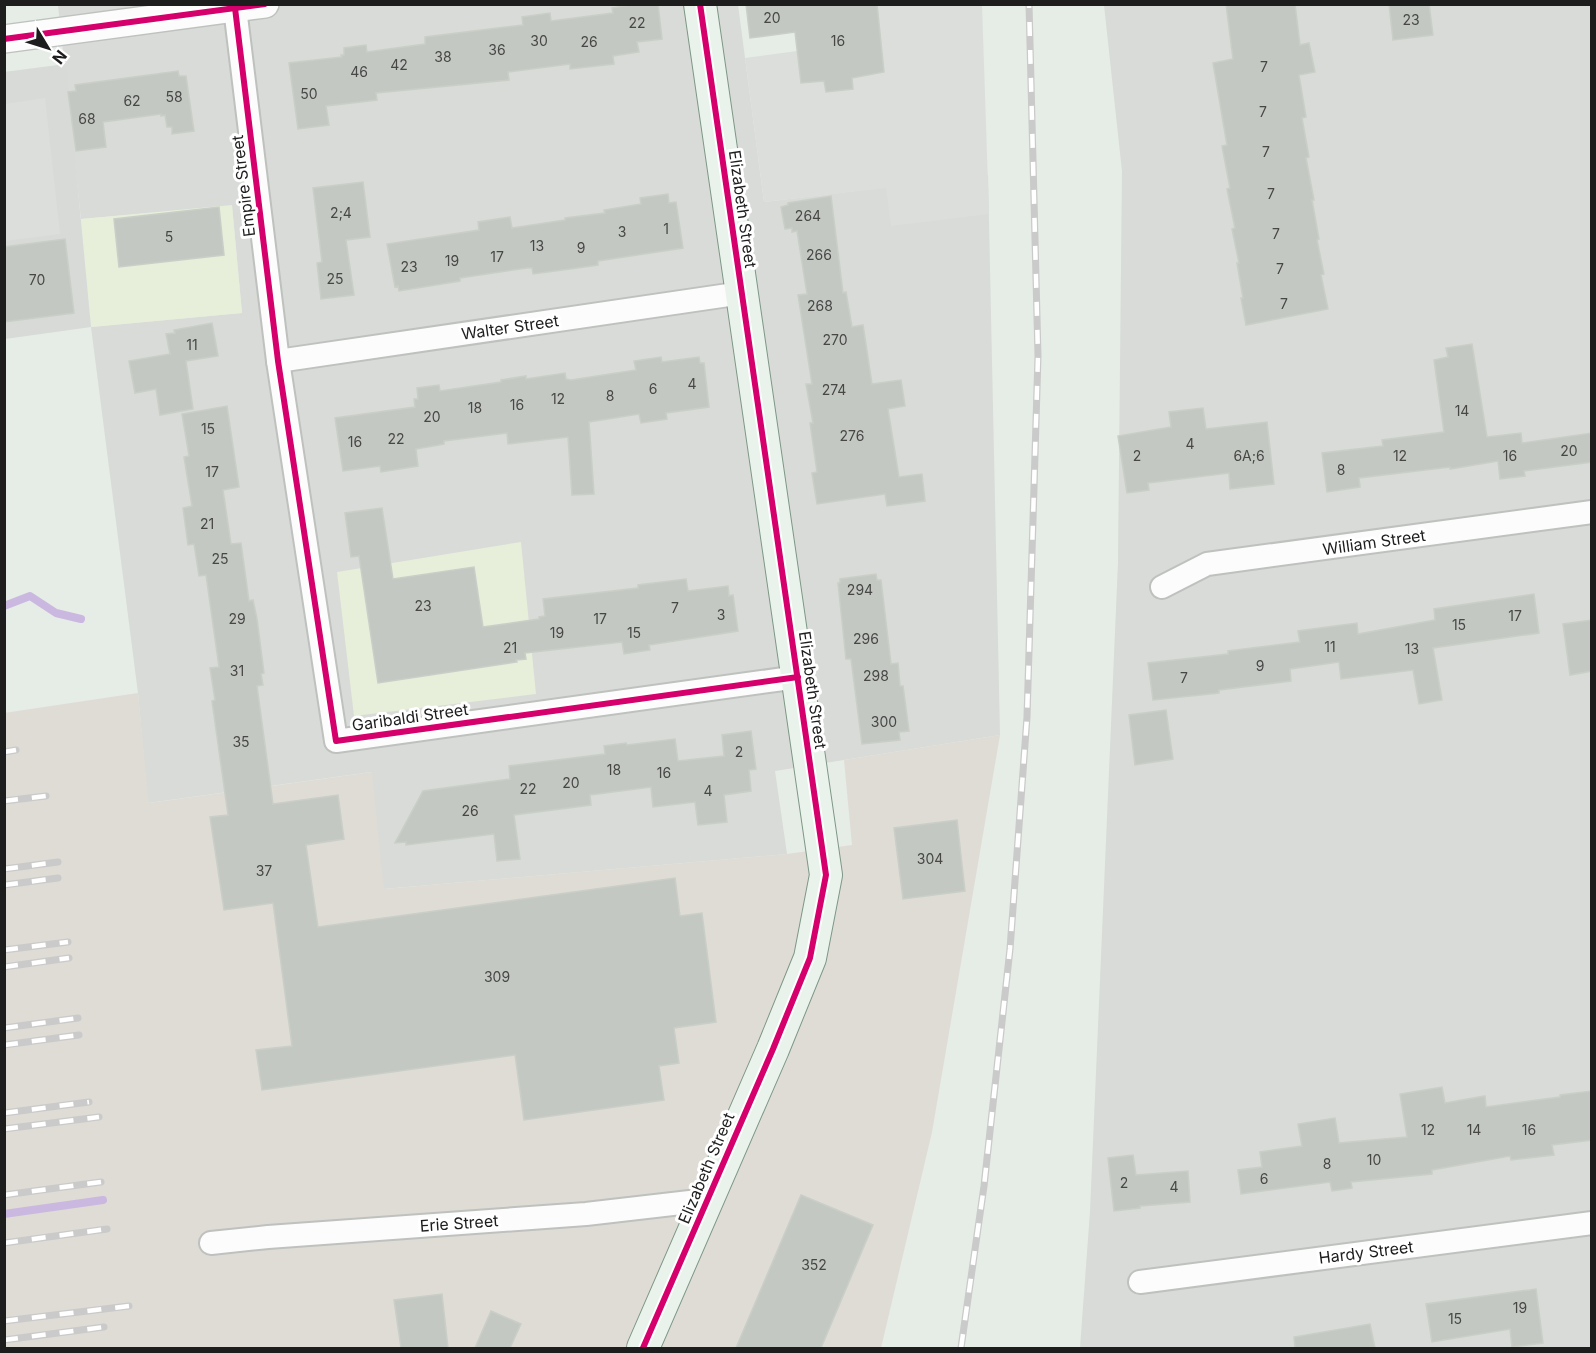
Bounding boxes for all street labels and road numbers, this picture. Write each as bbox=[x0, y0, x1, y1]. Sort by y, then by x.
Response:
street label: Empire Street bbox=[227, 134, 259, 238]
street label: Elizabeth Street bbox=[725, 149, 761, 269]
street label: Walter Street bbox=[460, 310, 560, 344]
street label: William Street bbox=[1321, 525, 1427, 559]
street label: Elizabeth Street bbox=[795, 630, 831, 750]
street label: Garibaldi Street bbox=[351, 699, 469, 735]
street label: Elizabeth Street bbox=[674, 1109, 738, 1227]
street label: Erie Street bbox=[419, 1210, 499, 1236]
street label: Hardy Street bbox=[1318, 1236, 1414, 1268]

